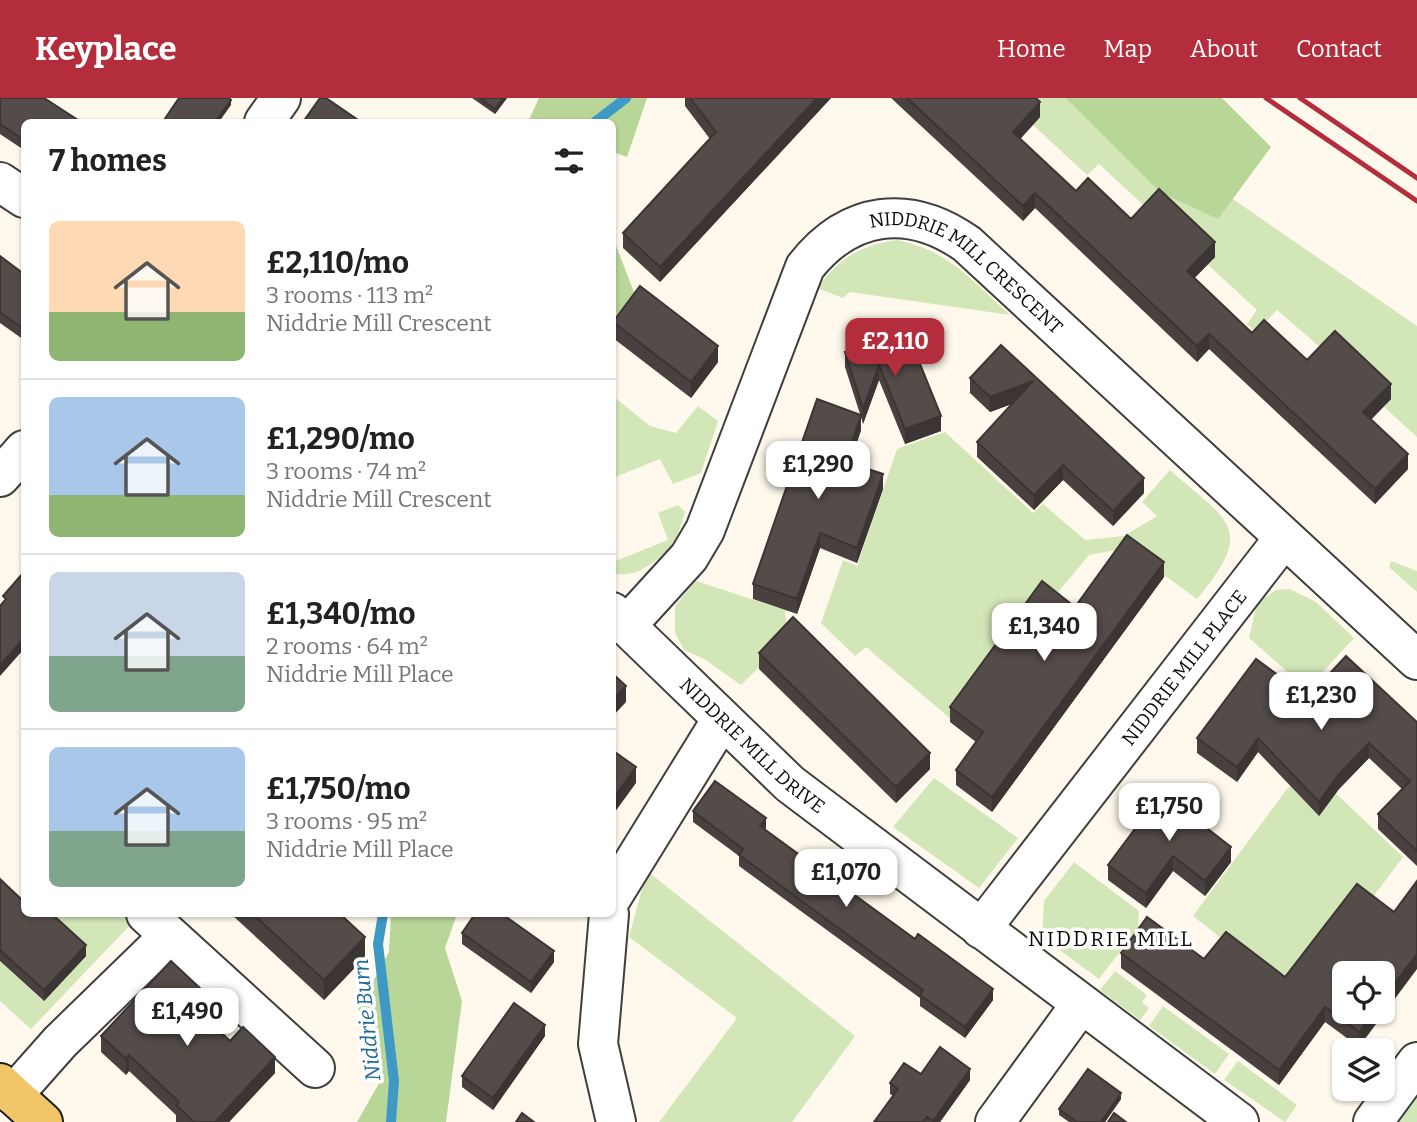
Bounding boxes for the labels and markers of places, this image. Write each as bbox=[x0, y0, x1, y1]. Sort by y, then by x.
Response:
pin: £2,110 bbox=[838, 318, 952, 378]
pin: £1,290 bbox=[761, 442, 875, 501]
pin: £1,340 bbox=[987, 603, 1101, 663]
pin: £1,230 bbox=[1264, 672, 1378, 732]
pin: £1,750 bbox=[1112, 784, 1226, 843]
pin: £1,070 bbox=[789, 850, 903, 909]
pin: £1,490 bbox=[130, 988, 244, 1048]

